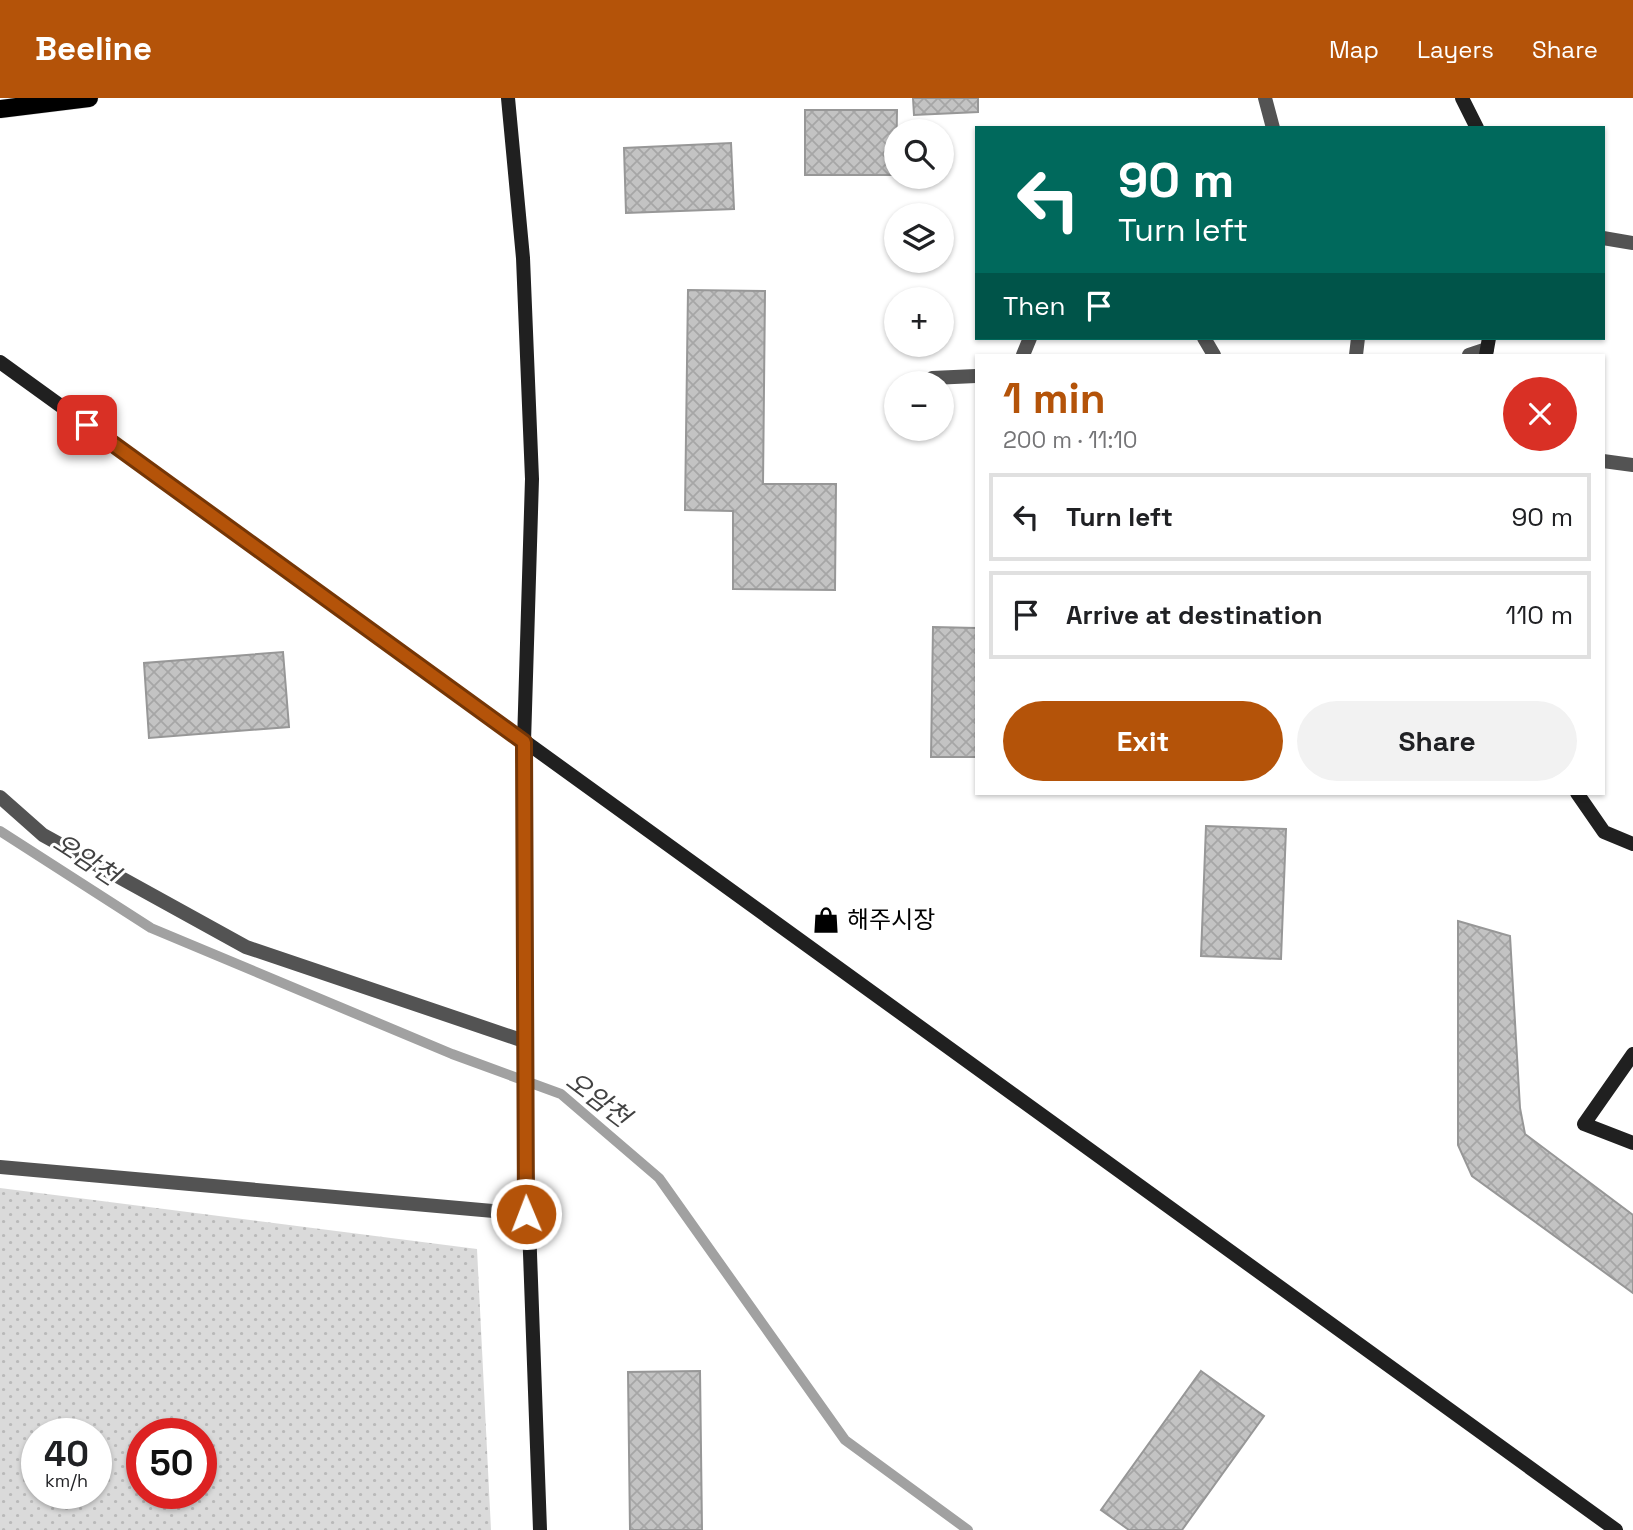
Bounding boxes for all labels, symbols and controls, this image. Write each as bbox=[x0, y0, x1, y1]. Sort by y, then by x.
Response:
text: Beeline bbox=[35, 28, 152, 70]
text: Map bbox=[1329, 34, 1379, 65]
text: Layers bbox=[1417, 34, 1494, 65]
text: Share bbox=[1532, 34, 1598, 65]
map controls bbox=[884, 119, 954, 441]
button: search bbox=[884, 119, 954, 189]
text: 90 m bbox=[1118, 149, 1234, 211]
icon: left bbox=[1003, 154, 1094, 245]
button: layers bbox=[884, 203, 954, 273]
text: Turn left bbox=[1118, 210, 1248, 250]
button: + bbox=[884, 287, 954, 357]
icon: arrive bbox=[1080, 287, 1118, 325]
text: Then bbox=[1003, 289, 1066, 323]
button: − bbox=[884, 371, 954, 441]
text: 1 min bbox=[1003, 372, 1106, 425]
button: close bbox=[1503, 377, 1577, 451]
pin bbox=[57, 395, 117, 455]
icon: arrive bbox=[68, 406, 106, 444]
text: 200 m · 11:10 bbox=[1003, 425, 1138, 455]
icon: left bbox=[1007, 498, 1045, 536]
text: Turn left bbox=[1066, 500, 1173, 534]
text: 90 m bbox=[1511, 500, 1573, 534]
icon: arrive bbox=[1007, 596, 1045, 634]
text: Arrive at destination bbox=[1066, 598, 1323, 632]
text: 110 m bbox=[1506, 598, 1573, 632]
button: Exit bbox=[1003, 701, 1283, 781]
button: Share bbox=[1297, 701, 1577, 781]
water label: 오암천 bbox=[47, 825, 128, 894]
place label: 해주시장 bbox=[847, 904, 935, 935]
shop icon: 해주시장 bbox=[811, 905, 841, 935]
water label: 오암천 bbox=[559, 1064, 639, 1136]
position arrow bbox=[489, 1177, 563, 1251]
speed limit sign: 50 bbox=[126, 1418, 217, 1509]
text: 40 bbox=[44, 1432, 89, 1476]
text: km/h bbox=[45, 1469, 88, 1492]

